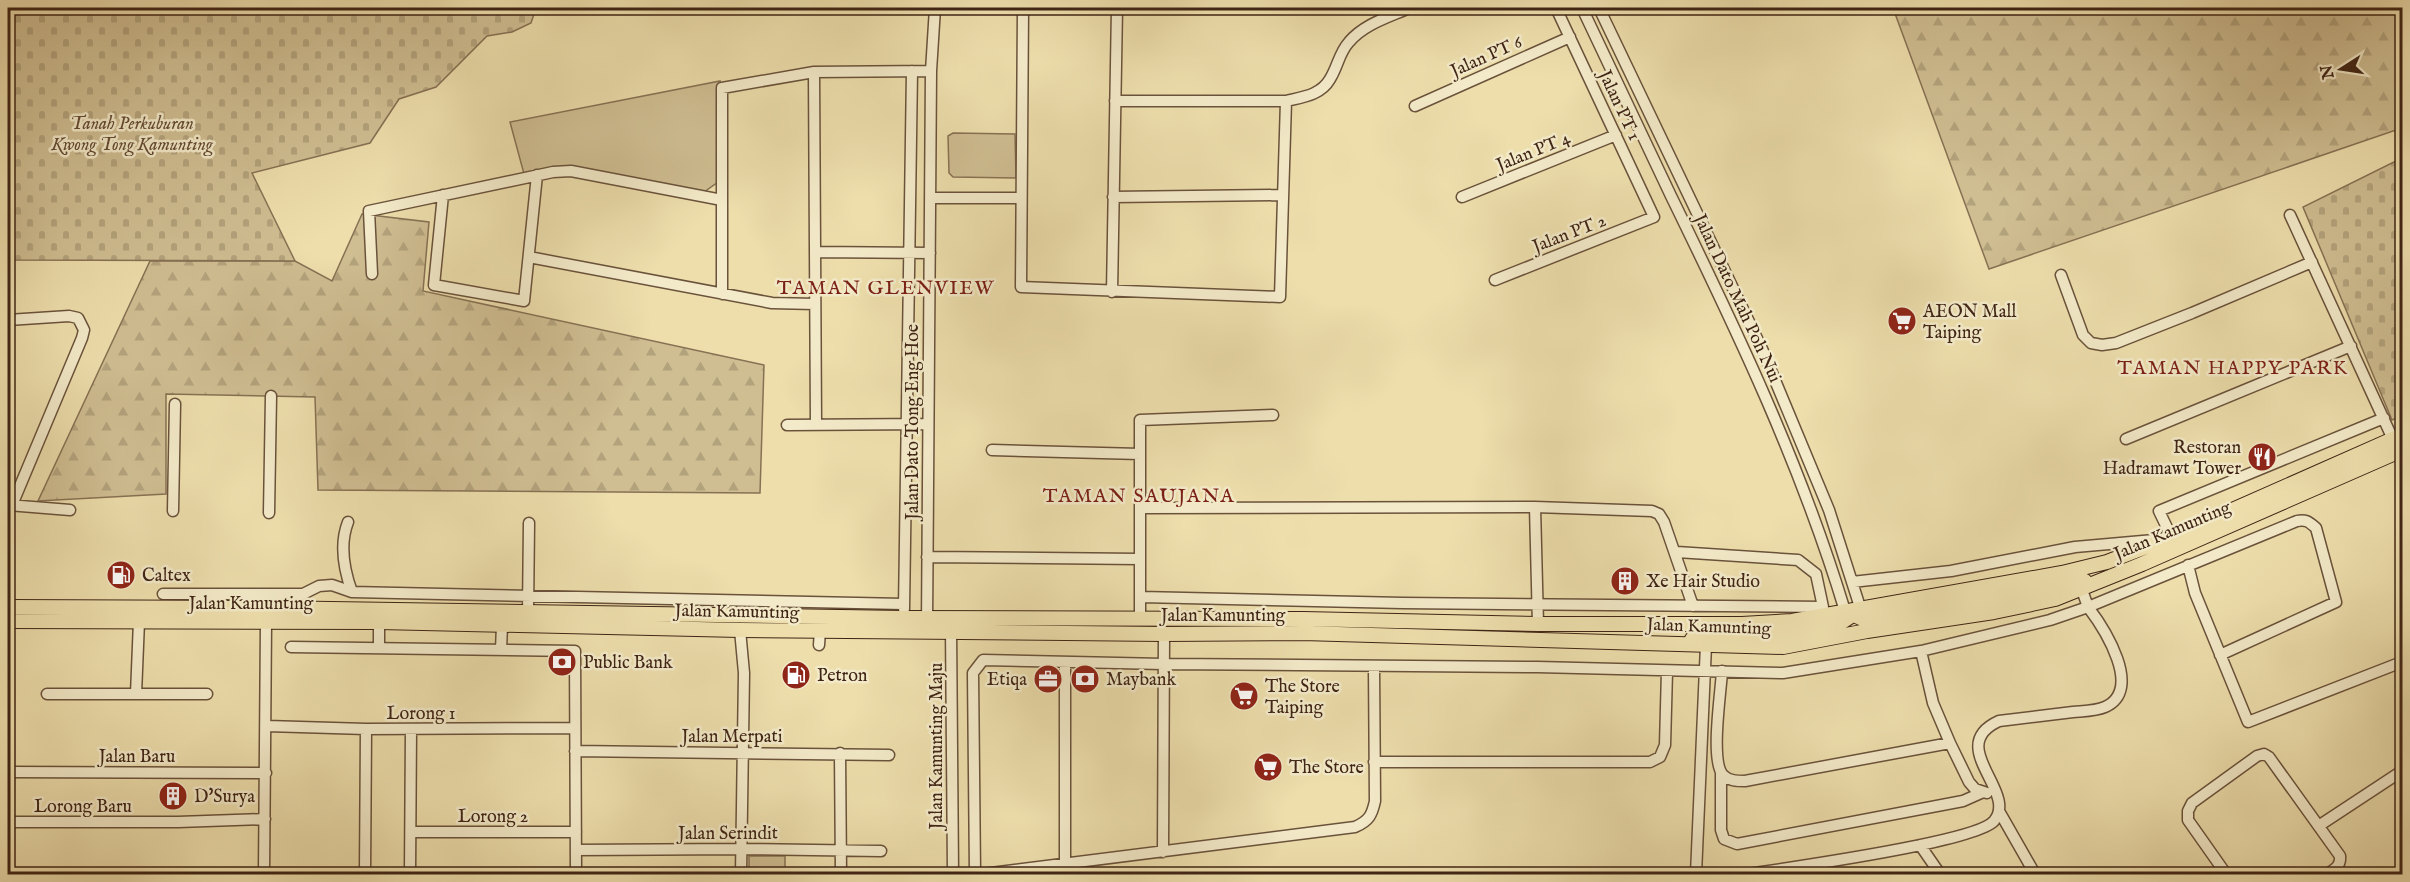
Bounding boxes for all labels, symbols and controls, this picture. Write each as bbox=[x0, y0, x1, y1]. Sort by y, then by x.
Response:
street label: Jalan PT 6 bbox=[1445, 31, 1526, 84]
north arrow bbox=[2311, 39, 2371, 99]
text: N bbox=[2317, 63, 2340, 82]
street label: Jalan PT 1 bbox=[1591, 65, 1645, 145]
park label: Tanah Perkuburan Kwong Tong Kamunting bbox=[50, 113, 214, 157]
street label: Jalan PT 4 bbox=[1492, 127, 1574, 178]
street label: Jalan Dato Mah Poh Nui bbox=[1687, 209, 1786, 387]
street label: Jalan PT 2 bbox=[1528, 210, 1610, 260]
district label: TAMAN GLENVIEW bbox=[777, 276, 995, 301]
place label: AEON Mall Taiping bbox=[1922, 301, 2016, 345]
supermarket icon: AEON Mall Taiping bbox=[1886, 305, 1918, 337]
street label: Jalan Dato Tong Eng Hoe bbox=[902, 324, 925, 522]
district label: TAMAN HAPPY PARK bbox=[2117, 356, 2349, 381]
place label: Restoran Hadramawt Tower bbox=[2103, 437, 2241, 481]
restaurant icon: Restoran Hadramawt Tower bbox=[2246, 441, 2278, 473]
district label: TAMAN SAUJANA bbox=[1043, 484, 1235, 509]
street label: Jalan Kamunting bbox=[2109, 496, 2235, 567]
fuel station icon: Caltex bbox=[105, 559, 137, 591]
place label: Caltex bbox=[142, 565, 191, 588]
building icon: Xe Hair Studio bbox=[1609, 565, 1641, 597]
place label: Xe Hair Studio bbox=[1646, 571, 1760, 594]
street label: Jalan Kamunting bbox=[187, 593, 314, 616]
street label: Jalan Kamunting bbox=[672, 600, 800, 625]
street label: Jalan Kamunting bbox=[1159, 605, 1286, 628]
street label: Jalan Kamunting bbox=[1644, 614, 1772, 641]
bank icon: Public Bank bbox=[546, 646, 578, 678]
place label: Public Bank bbox=[583, 652, 673, 675]
fuel station icon: Petron bbox=[780, 659, 812, 691]
street label: Jalan Kamunting Maju bbox=[926, 663, 949, 831]
office icon: Etiqa bbox=[1032, 663, 1064, 695]
bank icon: Maybank bbox=[1069, 663, 1101, 695]
place label: Petron bbox=[817, 665, 868, 688]
place label: Etiqa bbox=[987, 669, 1027, 692]
place label: Maybank bbox=[1106, 669, 1176, 692]
place label: The Store Taiping bbox=[1265, 676, 1340, 720]
supermarket icon: The Store Taiping bbox=[1228, 680, 1260, 712]
street label: Lorong 1 bbox=[387, 703, 455, 726]
street label: Jalan Merpati bbox=[679, 726, 783, 749]
street label: Jalan Baru bbox=[97, 746, 175, 769]
supermarket icon: The Store bbox=[1252, 751, 1284, 783]
place label: The Store bbox=[1289, 757, 1364, 780]
building icon: D'Surya bbox=[157, 780, 189, 812]
place label: D'Surya bbox=[194, 786, 255, 809]
street label: Lorong Baru bbox=[34, 796, 132, 819]
street label: Lorong 2 bbox=[458, 806, 528, 829]
street label: Jalan Serindit bbox=[676, 823, 778, 846]

